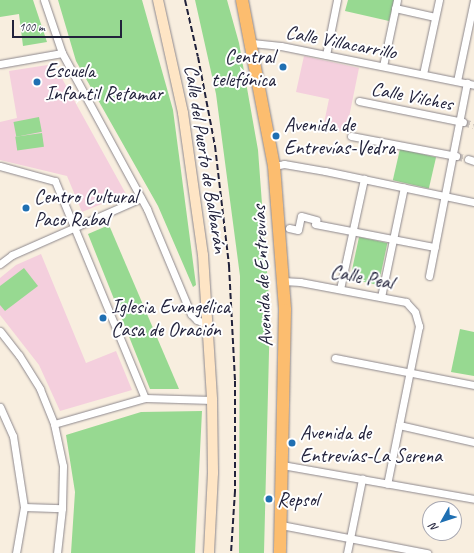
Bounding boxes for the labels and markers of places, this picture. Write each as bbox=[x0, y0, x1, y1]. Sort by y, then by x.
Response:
place label: Central telefónica bbox=[211, 44, 275, 91]
place label: Escuela Infantil Retamar bbox=[45, 58, 163, 105]
marker: Central telefónica bbox=[278, 62, 288, 72]
marker: Escuela Infantil Retamar bbox=[32, 77, 42, 87]
place label: Avenida de Entrevías-Vedra bbox=[284, 112, 395, 159]
marker: Avenida de Entrevías-Vedra bbox=[271, 131, 281, 141]
place label: Centro Cultural Paco Rabal bbox=[34, 184, 138, 231]
marker: Centro Cultural Paco Rabal bbox=[21, 203, 31, 213]
place label: Iglesia Evangélica Casa de Oración bbox=[111, 294, 230, 341]
marker: Iglesia Evangélica Casa de Oración bbox=[98, 313, 108, 323]
place label: Avenida de Entrevías-La Serena bbox=[300, 420, 441, 467]
marker: Avenida de Entrevías-La Serena bbox=[287, 438, 297, 448]
place label: Repsol bbox=[277, 487, 319, 511]
marker: Repsol bbox=[264, 494, 274, 504]

